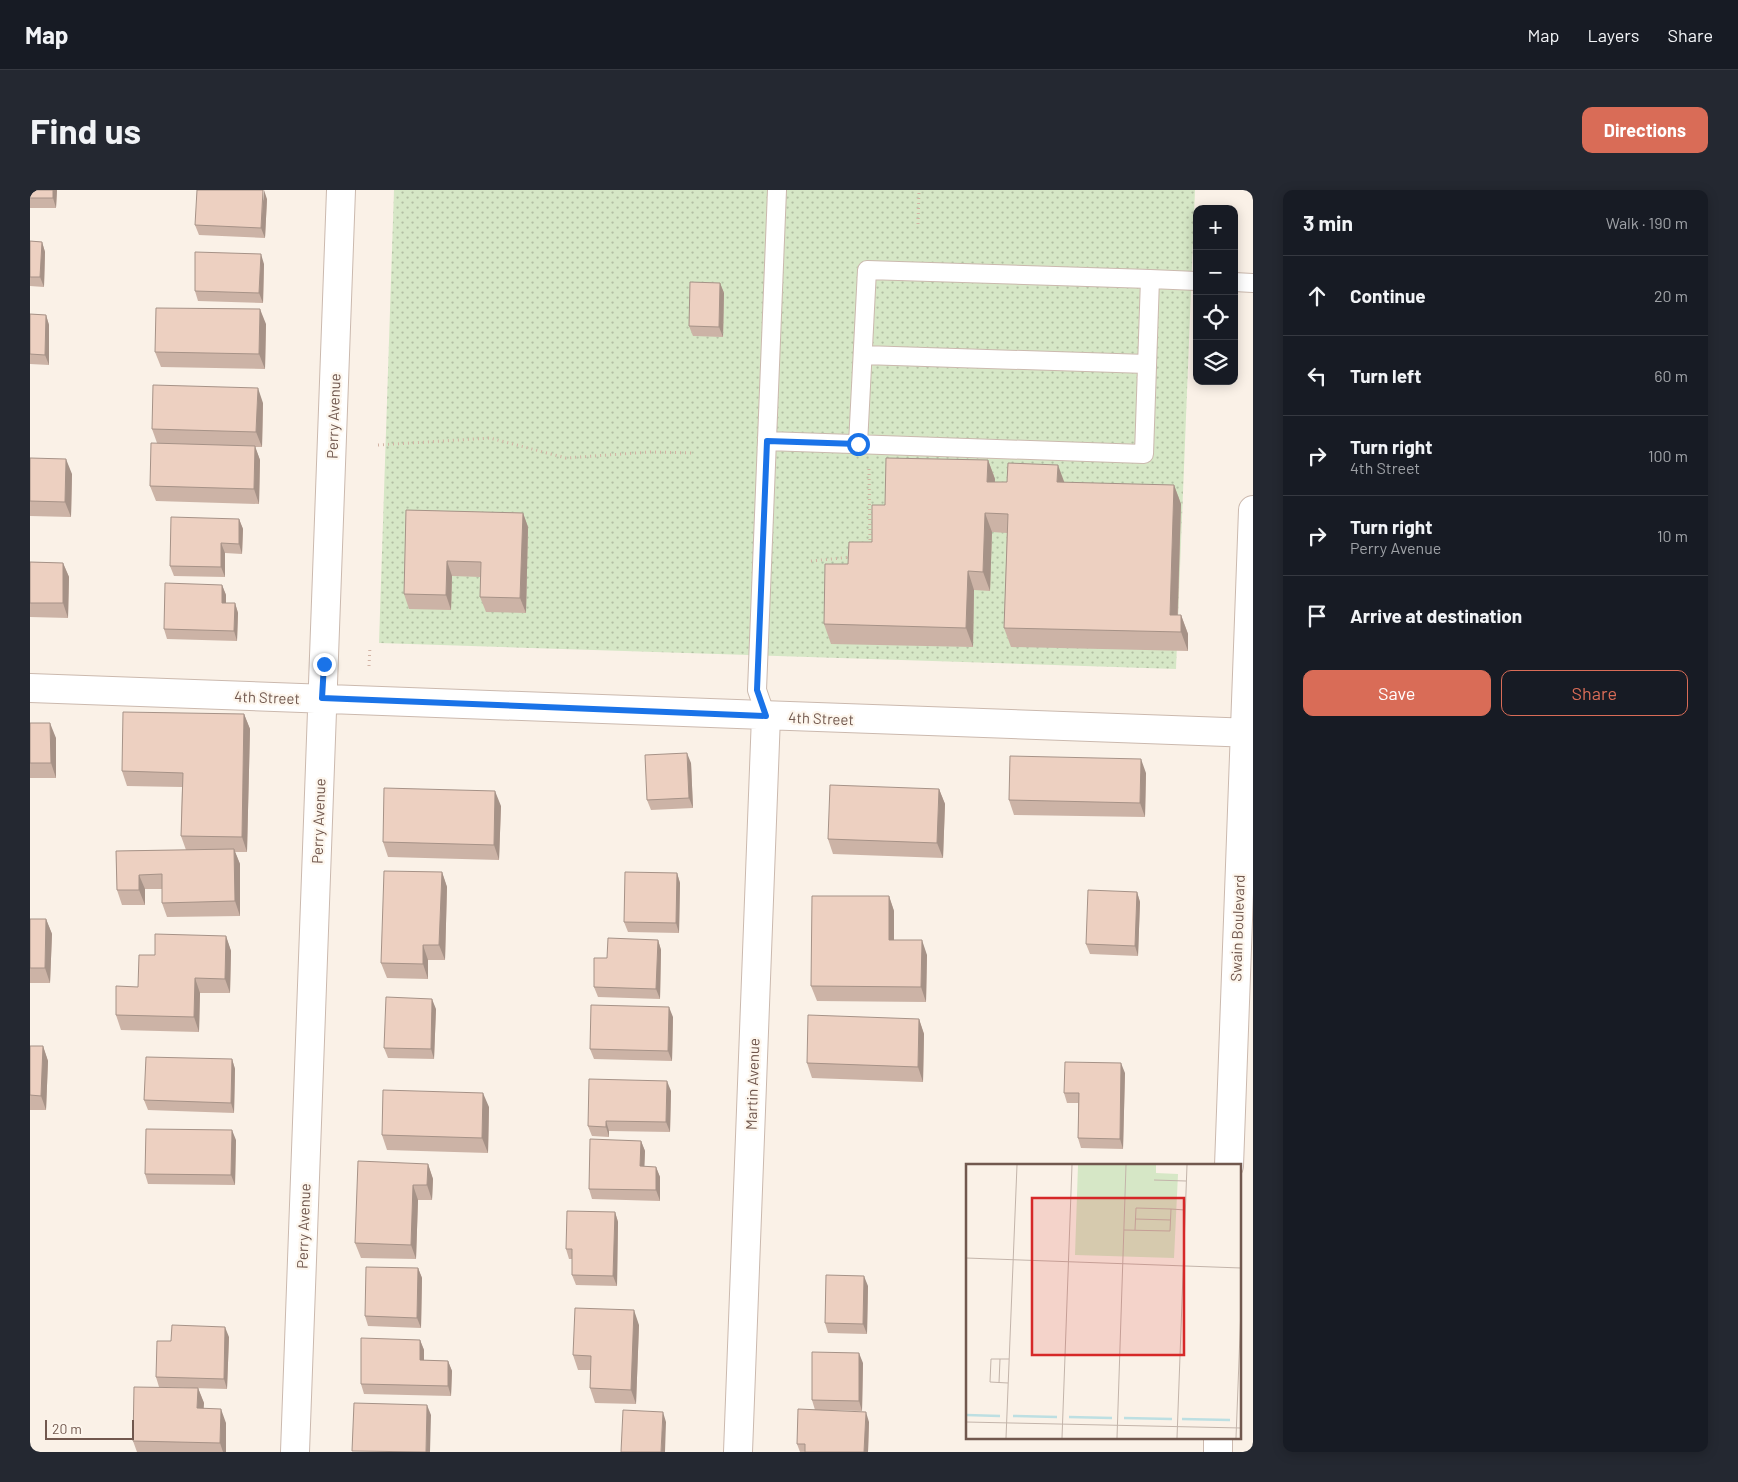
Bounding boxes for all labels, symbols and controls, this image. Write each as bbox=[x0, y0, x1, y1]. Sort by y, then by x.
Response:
text: Map bbox=[25, 20, 68, 49]
text: Map bbox=[1527, 24, 1559, 46]
text: Layers bbox=[1587, 24, 1640, 46]
text: Share bbox=[1668, 24, 1713, 46]
button: Directions bbox=[1582, 107, 1708, 153]
text: Find us bbox=[30, 109, 141, 151]
map controls bbox=[1193, 205, 1238, 385]
button: + bbox=[1193, 205, 1238, 250]
text: 3 min bbox=[1303, 210, 1353, 235]
text: Walk · 190 m bbox=[1606, 213, 1688, 232]
button: − bbox=[1193, 250, 1238, 295]
icon: ahead bbox=[1303, 282, 1331, 310]
text: Continue bbox=[1350, 284, 1426, 307]
text: 20 m bbox=[1654, 286, 1688, 305]
button: locate bbox=[1193, 295, 1238, 340]
button: layers bbox=[1193, 340, 1238, 385]
icon: left bbox=[1303, 362, 1331, 390]
text: Turn left bbox=[1350, 364, 1421, 387]
text: 60 m bbox=[1654, 366, 1688, 385]
street label: Perry Avenue bbox=[323, 373, 343, 459]
route start bbox=[847, 433, 870, 456]
text: Turn right bbox=[1350, 435, 1432, 458]
icon: right bbox=[1303, 442, 1331, 470]
text: 100 m bbox=[1648, 446, 1688, 465]
text: 4th Street bbox=[1350, 458, 1420, 477]
text: Turn right bbox=[1350, 515, 1432, 538]
icon: right bbox=[1303, 522, 1331, 550]
text: 10 m bbox=[1657, 526, 1688, 545]
text: Perry Avenue bbox=[1350, 538, 1441, 557]
icon: arrive bbox=[1303, 602, 1331, 630]
text: Arrive at destination bbox=[1350, 604, 1522, 627]
route end bbox=[313, 653, 336, 676]
button: Save bbox=[1303, 670, 1491, 716]
button: Share bbox=[1501, 670, 1688, 716]
street label: 4th Street bbox=[234, 687, 300, 707]
street label: 4th Street bbox=[788, 708, 854, 728]
street label: Perry Avenue bbox=[308, 778, 328, 864]
street label: Swain Boulevard bbox=[1226, 874, 1248, 982]
street label: Martin Avenue bbox=[741, 1038, 763, 1130]
inset map bbox=[966, 1164, 1240, 1440]
street label: Perry Avenue bbox=[293, 1183, 313, 1269]
scale bar bbox=[45, 1417, 134, 1440]
text: 20 m bbox=[52, 1420, 82, 1437]

